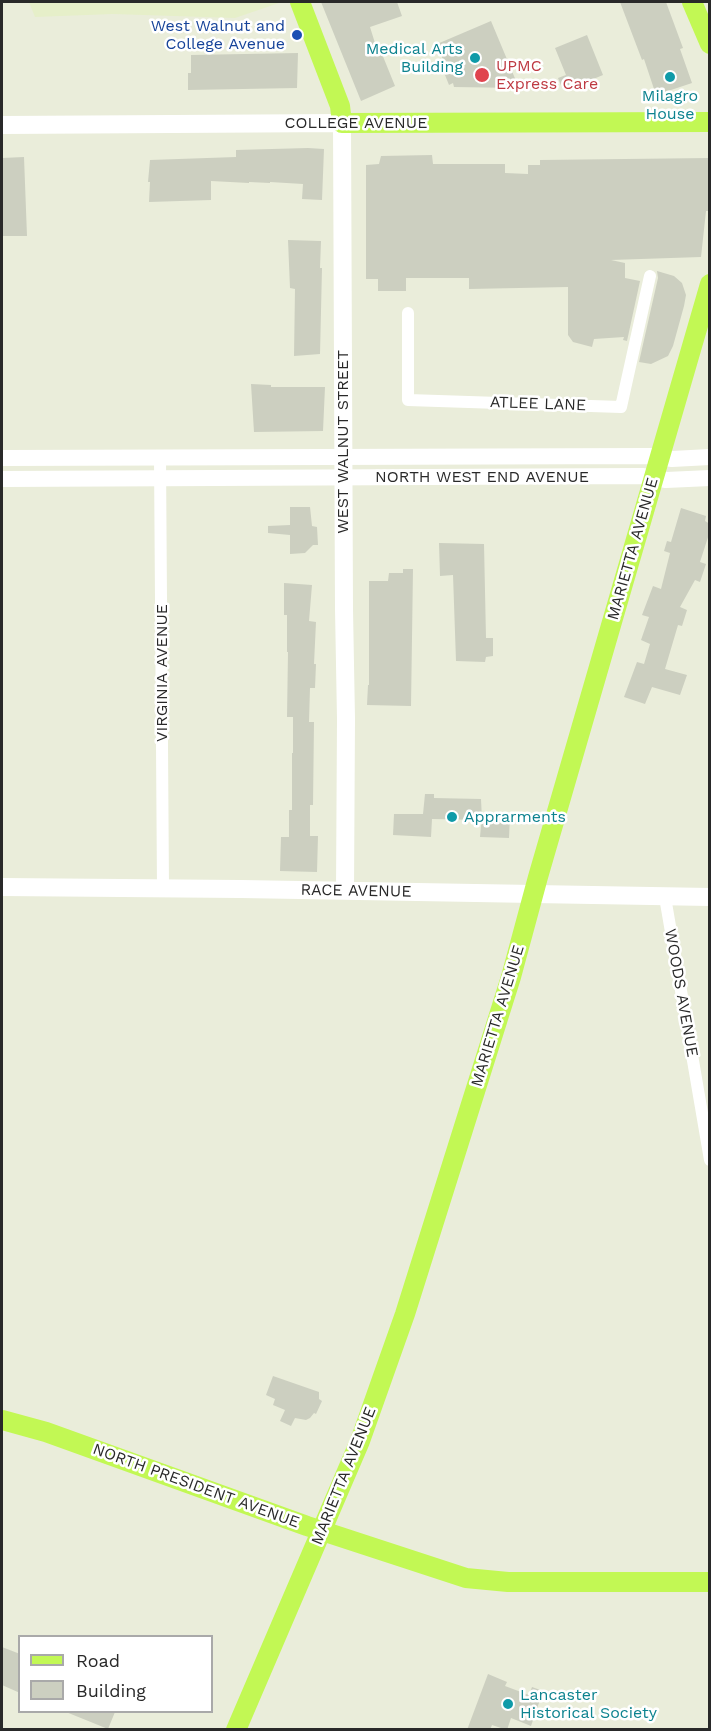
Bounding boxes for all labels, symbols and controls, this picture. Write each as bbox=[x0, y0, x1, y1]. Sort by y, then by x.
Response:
place label: West Walnut and College Avenue bbox=[151, 16, 285, 54]
marker: West Walnut and College Avenue bbox=[290, 28, 304, 42]
place label: Medical Arts Building bbox=[366, 39, 463, 77]
marker: Medical Arts Building bbox=[468, 51, 482, 65]
place label: UPMC Express Care bbox=[496, 56, 598, 94]
marker: UPMC Express Care bbox=[473, 66, 491, 84]
marker: Milagro House bbox=[663, 70, 677, 84]
place label: Milagro House bbox=[642, 86, 698, 124]
street label: COLLEGE AVENUE bbox=[285, 113, 427, 133]
street label: WEST WALNUT STREET bbox=[333, 350, 353, 534]
street label: ATLEE LANE bbox=[490, 393, 586, 415]
street label: NORTH WEST END AVENUE bbox=[375, 467, 589, 487]
street label: MARIETTA AVENUE bbox=[603, 476, 663, 622]
street label: VIRGINIA AVENUE bbox=[152, 604, 172, 742]
place label: Apprarments bbox=[464, 807, 566, 827]
marker: Apprarments bbox=[445, 810, 459, 824]
street label: RACE AVENUE bbox=[300, 880, 412, 902]
street label: WOODS AVENUE bbox=[660, 927, 702, 1059]
street label: MARIETTA AVENUE bbox=[467, 943, 529, 1089]
street label: MARIETTA AVENUE bbox=[308, 1404, 380, 1548]
street label: NORTH PRESIDENT AVENUE bbox=[90, 1440, 302, 1532]
legend bbox=[18, 1635, 213, 1713]
text: Road bbox=[76, 1650, 120, 1671]
text: Building bbox=[76, 1680, 146, 1701]
place label: Lancaster Historical Society bbox=[520, 1685, 657, 1723]
marker: Lancaster Historical Society bbox=[501, 1697, 515, 1711]

